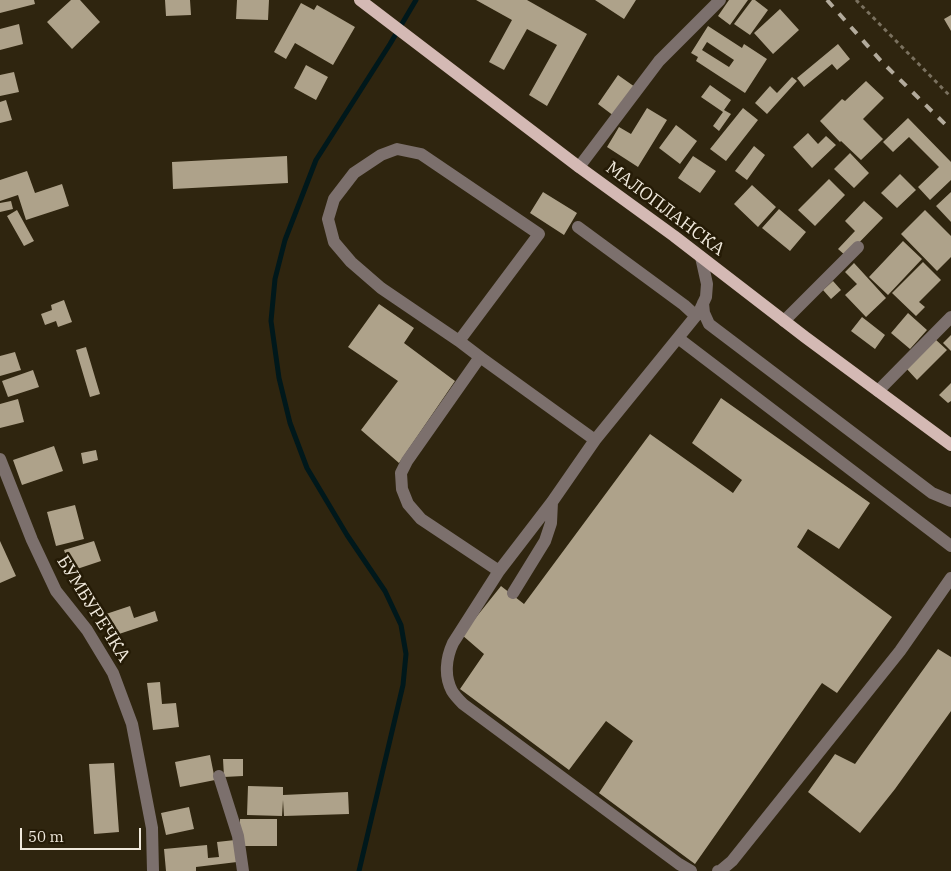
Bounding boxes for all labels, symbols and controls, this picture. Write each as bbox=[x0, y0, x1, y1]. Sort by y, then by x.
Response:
street label: МАЛОПЛАНСКА bbox=[601, 157, 729, 261]
street label: БУМБУРЕЧКА bbox=[52, 552, 134, 666]
scale bar bbox=[22, 818, 144, 850]
text: 50 m bbox=[28, 827, 64, 846]

